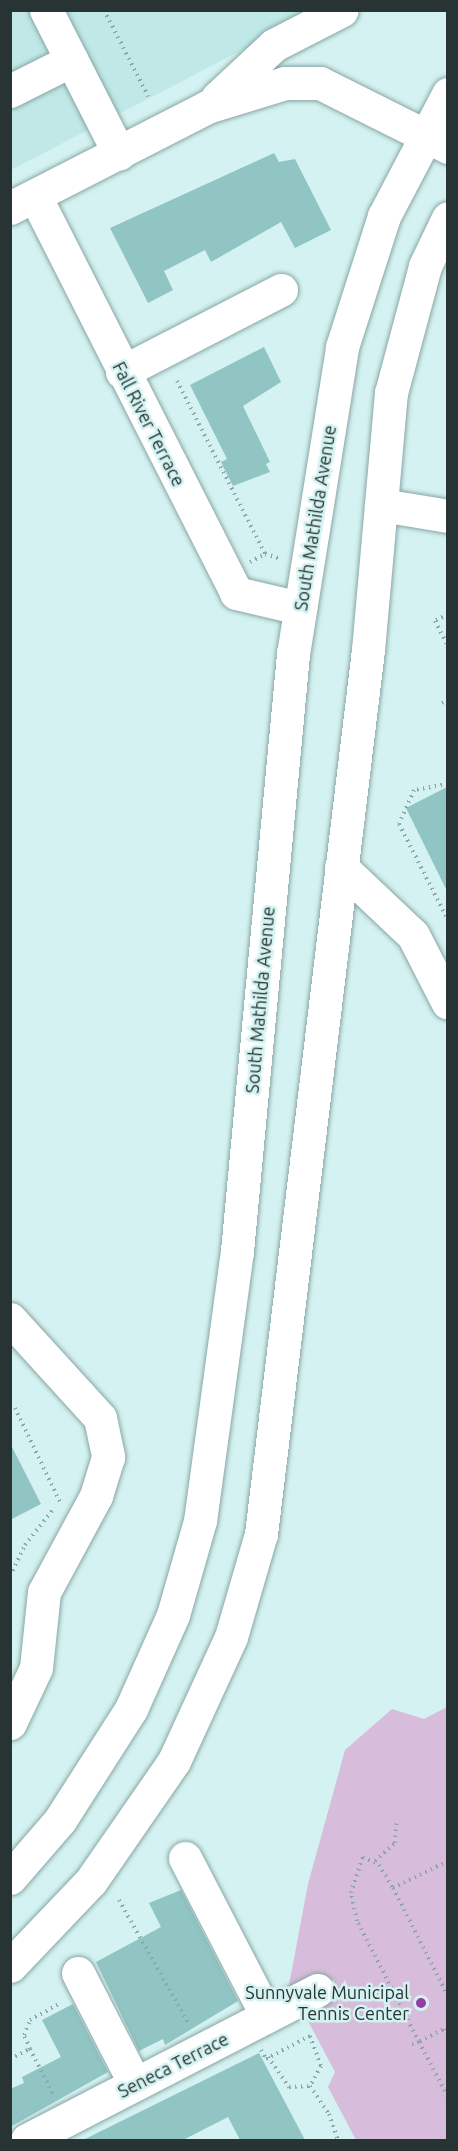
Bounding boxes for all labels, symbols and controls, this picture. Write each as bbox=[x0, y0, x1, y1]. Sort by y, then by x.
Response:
street label: Fall River Terrace bbox=[108, 358, 190, 490]
street label: South Mathilda Avenue bbox=[290, 424, 340, 612]
street label: South Mathilda Avenue bbox=[241, 906, 279, 1094]
place label: Sunnyvale Municipal Tennis Center bbox=[245, 1982, 409, 2024]
marker: Sunnyvale Municipal Tennis Center bbox=[414, 1996, 428, 2010]
street label: Seneca Terrace bbox=[114, 2028, 232, 2102]

